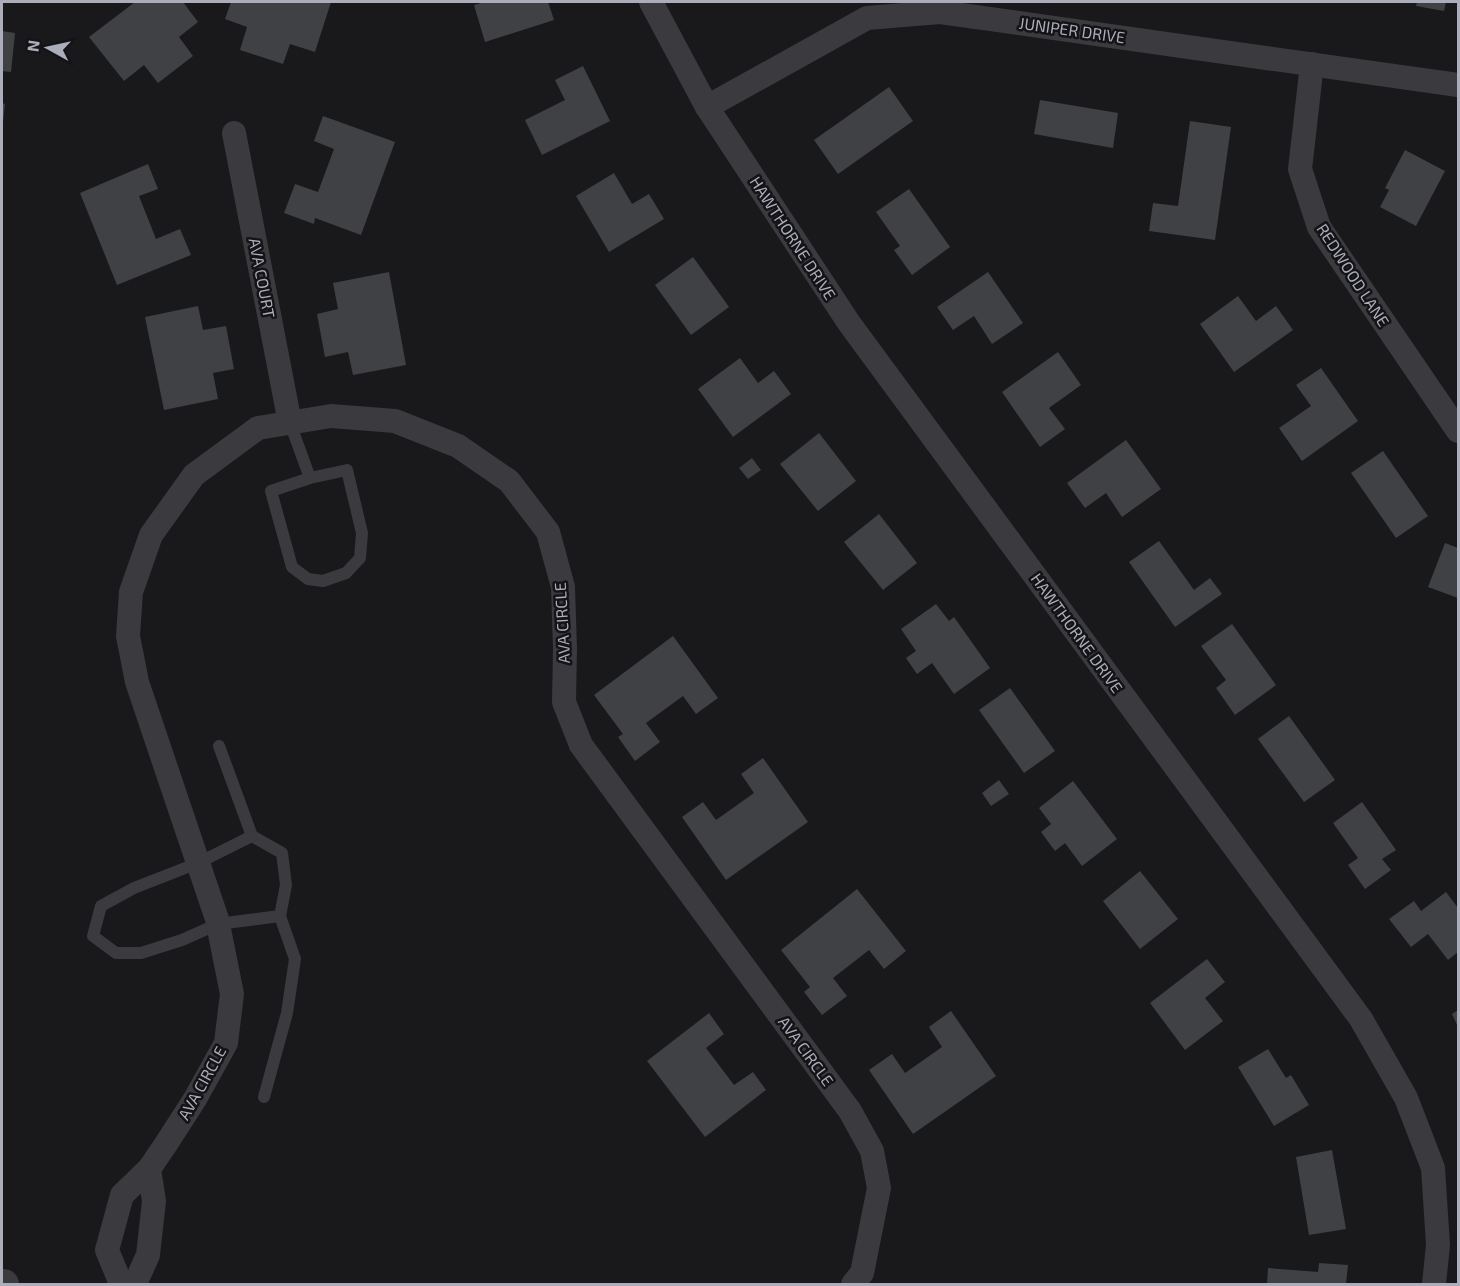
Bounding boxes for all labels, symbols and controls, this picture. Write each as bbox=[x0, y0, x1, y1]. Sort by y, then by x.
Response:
street label: JUNIPER DRIVE bbox=[1018, 13, 1126, 46]
north arrow bbox=[18, 18, 78, 78]
text: N bbox=[22, 39, 43, 53]
street label: HAWTHORNE DRIVE bbox=[746, 172, 840, 303]
street label: REDWOOD LANE bbox=[1313, 220, 1394, 330]
street label: AVA COURT bbox=[245, 236, 280, 319]
street label: HAWTHORNE DRIVE bbox=[1028, 569, 1127, 696]
street label: AVA CIRCLE bbox=[550, 582, 573, 664]
street label: AVA CIRCLE bbox=[775, 1012, 838, 1089]
street label: AVA CIRCLE bbox=[174, 1043, 230, 1123]

